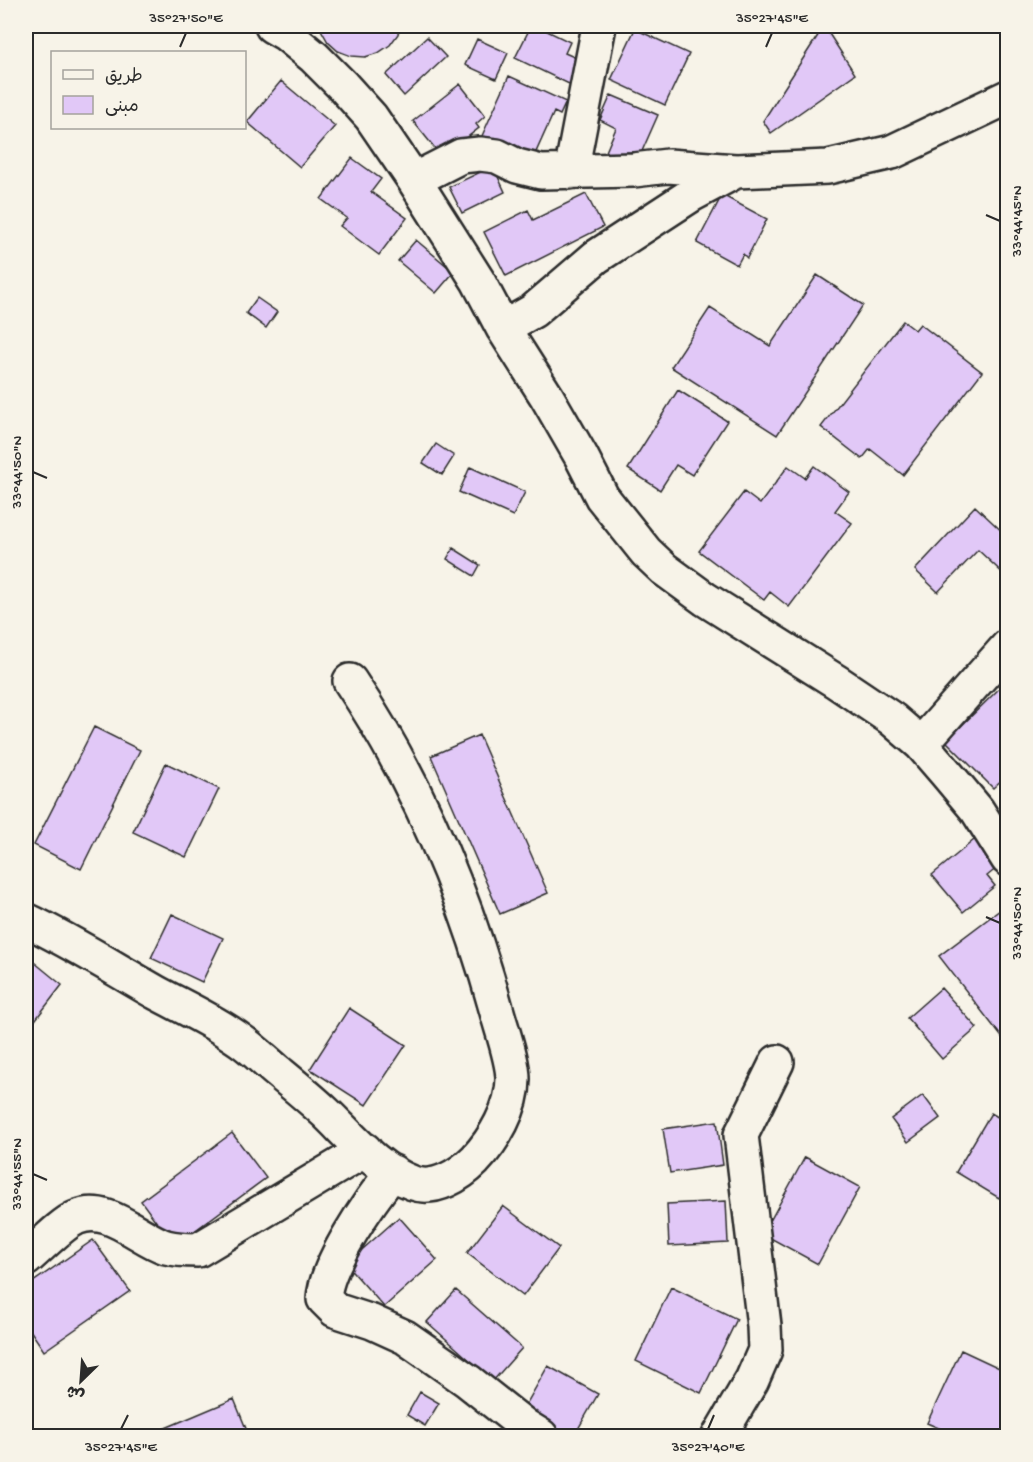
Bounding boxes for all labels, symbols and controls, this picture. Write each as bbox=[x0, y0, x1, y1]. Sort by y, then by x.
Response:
text: 35°27'50"E bbox=[148, 10, 223, 28]
text: 35°27'45"E bbox=[735, 10, 809, 28]
legend bbox=[51, 51, 246, 129]
text: طريق bbox=[105, 67, 143, 88]
text: مبنى bbox=[105, 97, 139, 118]
text: 33°44'45"N bbox=[1009, 185, 1027, 258]
text: 33°44'50"N bbox=[9, 435, 27, 509]
text: 33°44'50"N bbox=[1009, 886, 1027, 960]
text: 33°44'55"N bbox=[9, 1138, 27, 1211]
north arrow bbox=[51, 1351, 111, 1411]
text: ش bbox=[64, 1379, 88, 1404]
text: 35°27'45"E bbox=[84, 1439, 158, 1457]
text: 35°27'40"E bbox=[671, 1439, 745, 1457]

